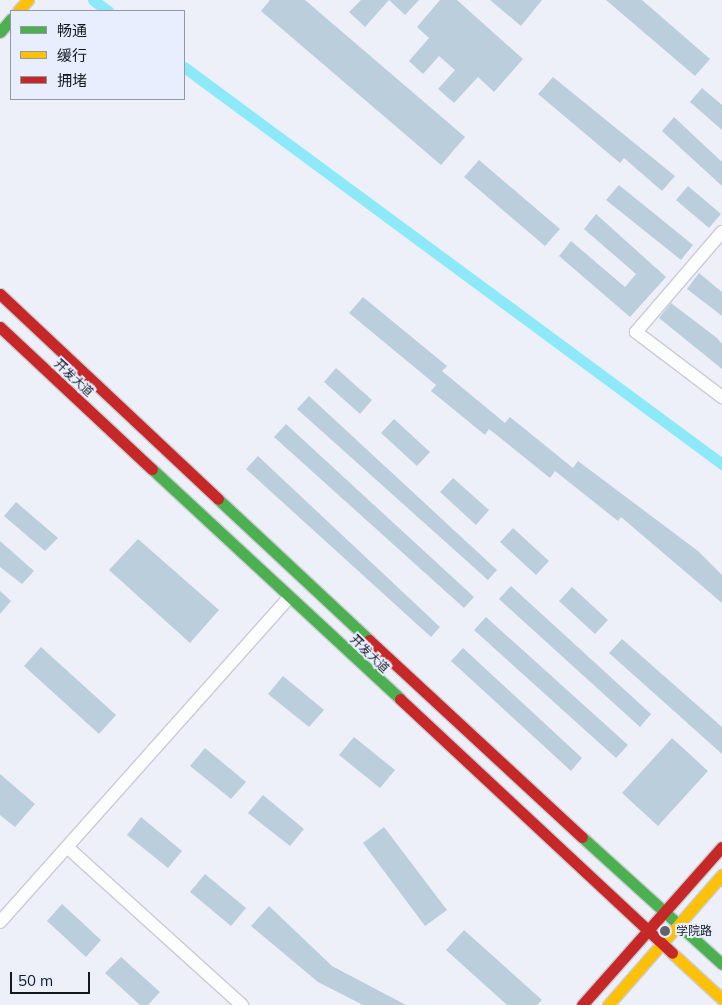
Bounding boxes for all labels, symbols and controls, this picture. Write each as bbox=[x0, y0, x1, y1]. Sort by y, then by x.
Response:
legend bbox=[10, 10, 185, 100]
text: 畅通 bbox=[57, 21, 87, 40]
text: 缓行 bbox=[57, 46, 87, 65]
text: 拥堵 bbox=[57, 71, 87, 90]
street label: 开发大道 bbox=[52, 356, 96, 400]
street label: 开发大道 bbox=[348, 632, 392, 676]
marker: 学院路 bbox=[658, 924, 672, 938]
place label: 学院路 bbox=[676, 924, 712, 938]
scale bar bbox=[12, 962, 92, 994]
text: 50 m bbox=[18, 971, 53, 990]

